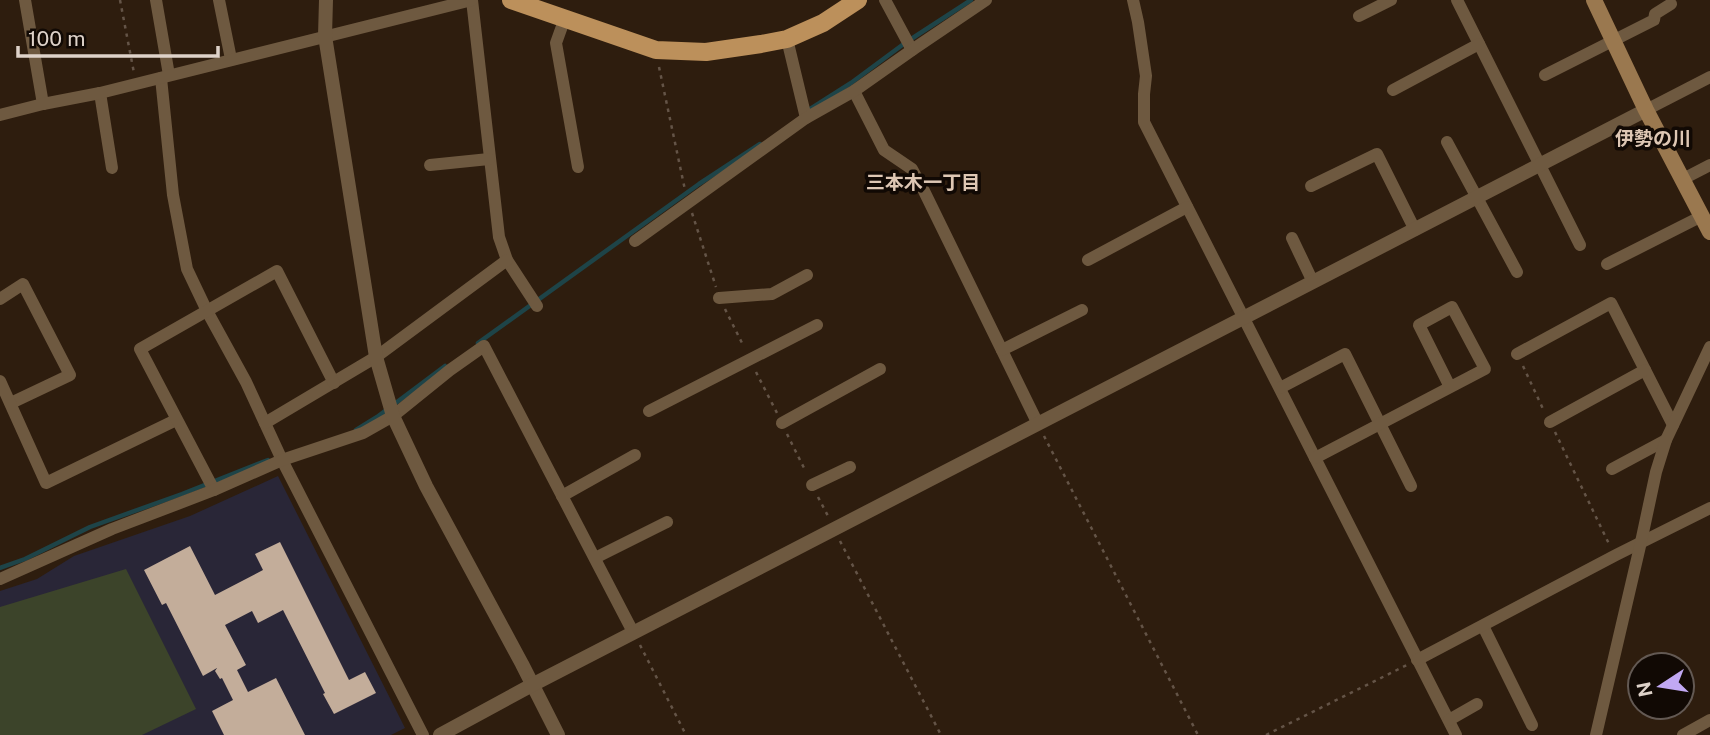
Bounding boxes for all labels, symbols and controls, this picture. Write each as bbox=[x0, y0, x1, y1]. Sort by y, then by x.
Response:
scale bar bbox=[18, 14, 217, 58]
text: 100 m bbox=[28, 26, 85, 51]
district label: 伊勢の川 bbox=[1615, 127, 1691, 149]
district label: 三本木一丁目 bbox=[866, 171, 980, 193]
north arrow bbox=[1626, 651, 1696, 721]
text: N bbox=[1632, 680, 1657, 699]

